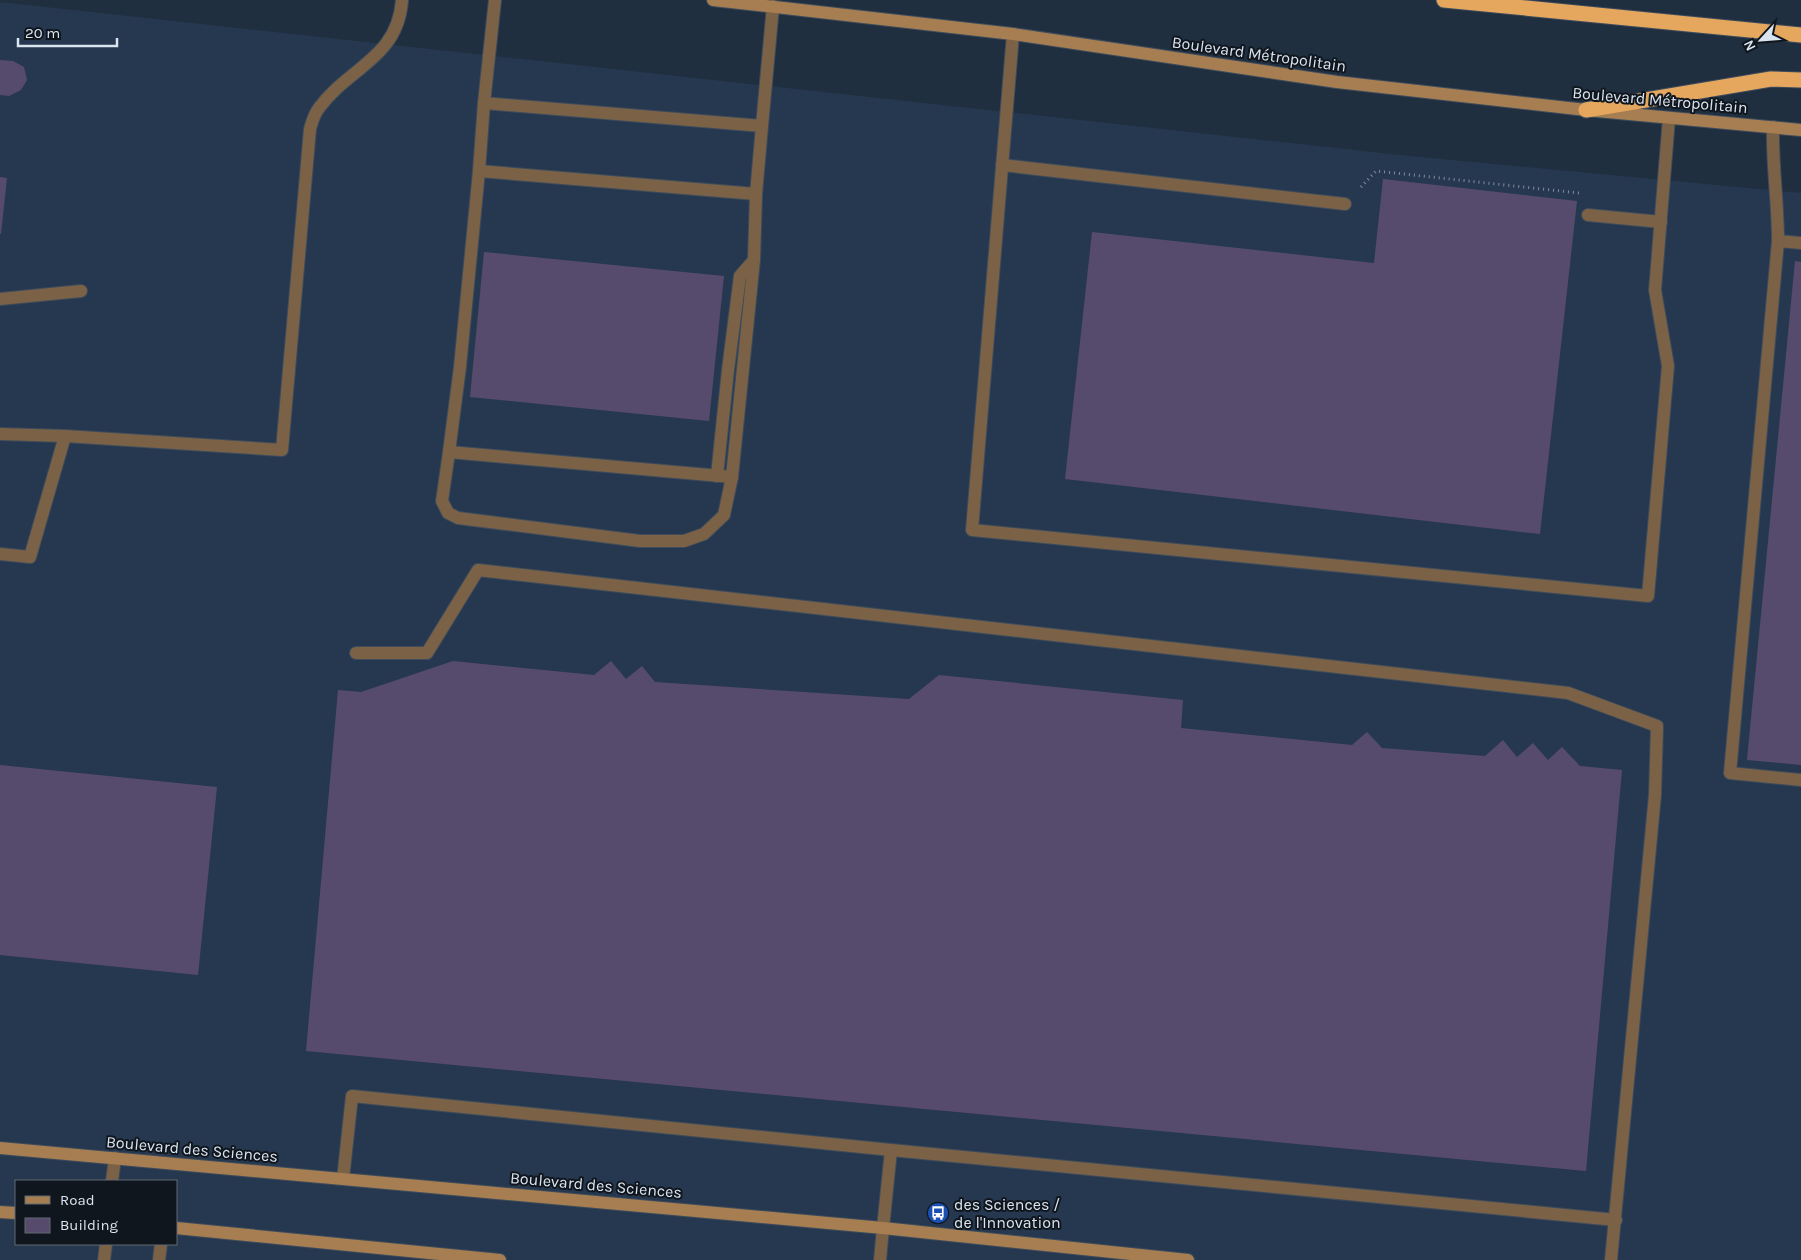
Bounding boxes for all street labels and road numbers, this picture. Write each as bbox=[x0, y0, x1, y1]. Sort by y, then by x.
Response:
street label: Boulevard Métropolitain bbox=[1171, 32, 1347, 76]
street label: Boulevard Métropolitain bbox=[1572, 83, 1748, 117]
street label: Boulevard des Sciences bbox=[105, 1132, 279, 1166]
street label: Boulevard des Sciences bbox=[509, 1168, 683, 1202]

